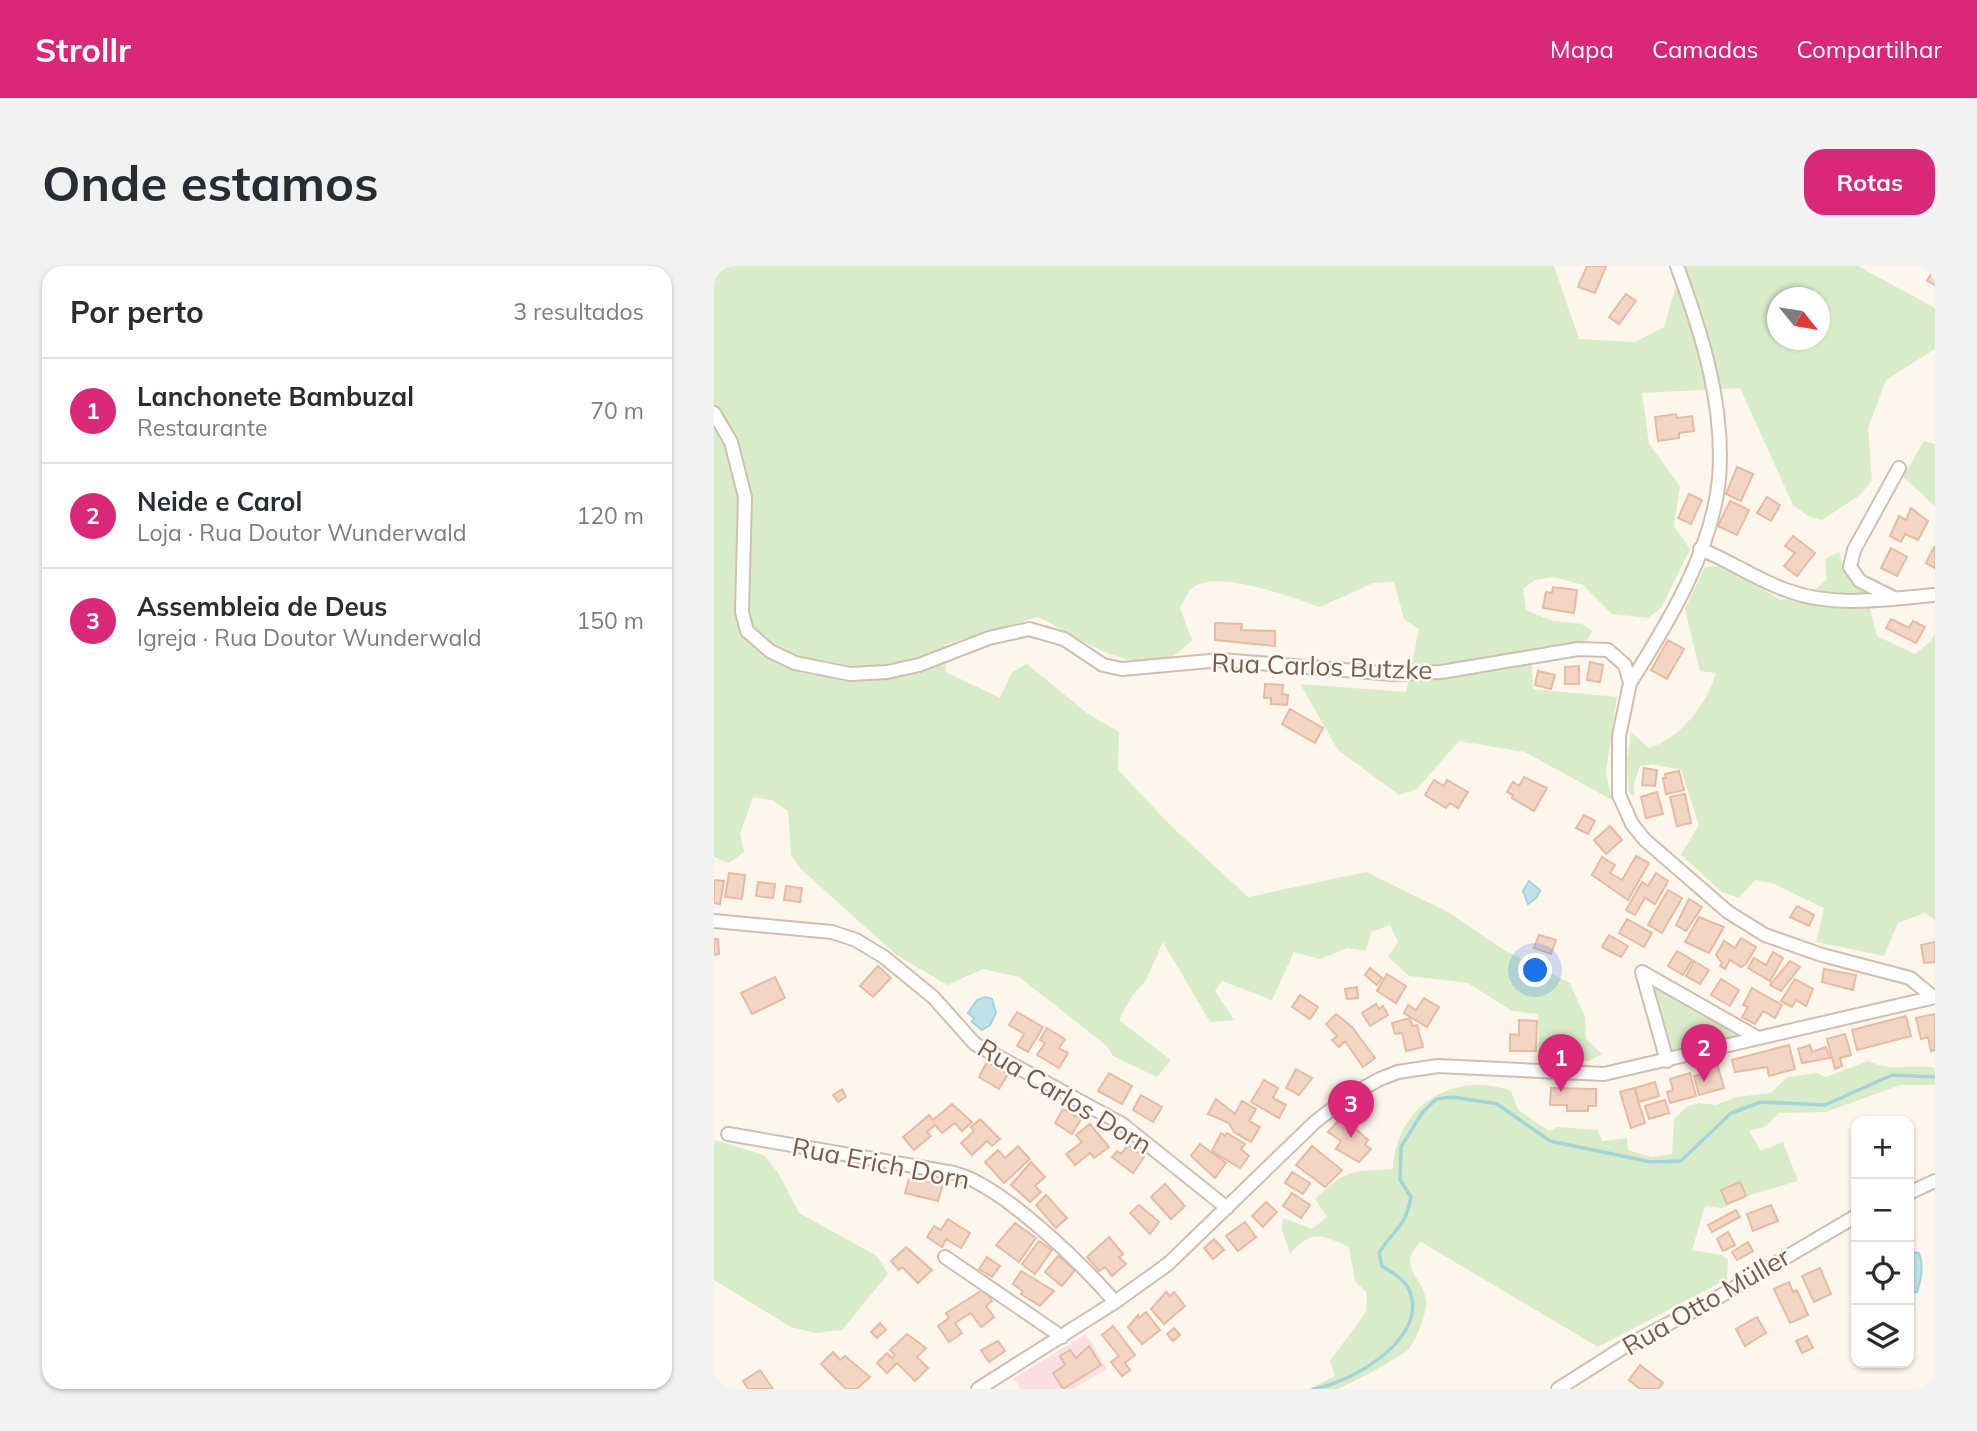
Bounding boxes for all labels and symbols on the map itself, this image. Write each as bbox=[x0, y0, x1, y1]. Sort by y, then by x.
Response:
north arrow bbox=[1767, 287, 1830, 350]
street label: Rua Carlos Butzke bbox=[1211, 646, 1433, 686]
your location bbox=[1518, 953, 1552, 987]
pin: 2 bbox=[1681, 1024, 1727, 1082]
street label: Rua Carlos Dorn bbox=[972, 1031, 1158, 1161]
pin: 1 bbox=[1538, 1034, 1584, 1092]
pin: 3 bbox=[1328, 1080, 1374, 1138]
street label: Rua Erich Dorn bbox=[789, 1130, 973, 1196]
street label: Rua Otto Müller bbox=[1616, 1239, 1796, 1362]

